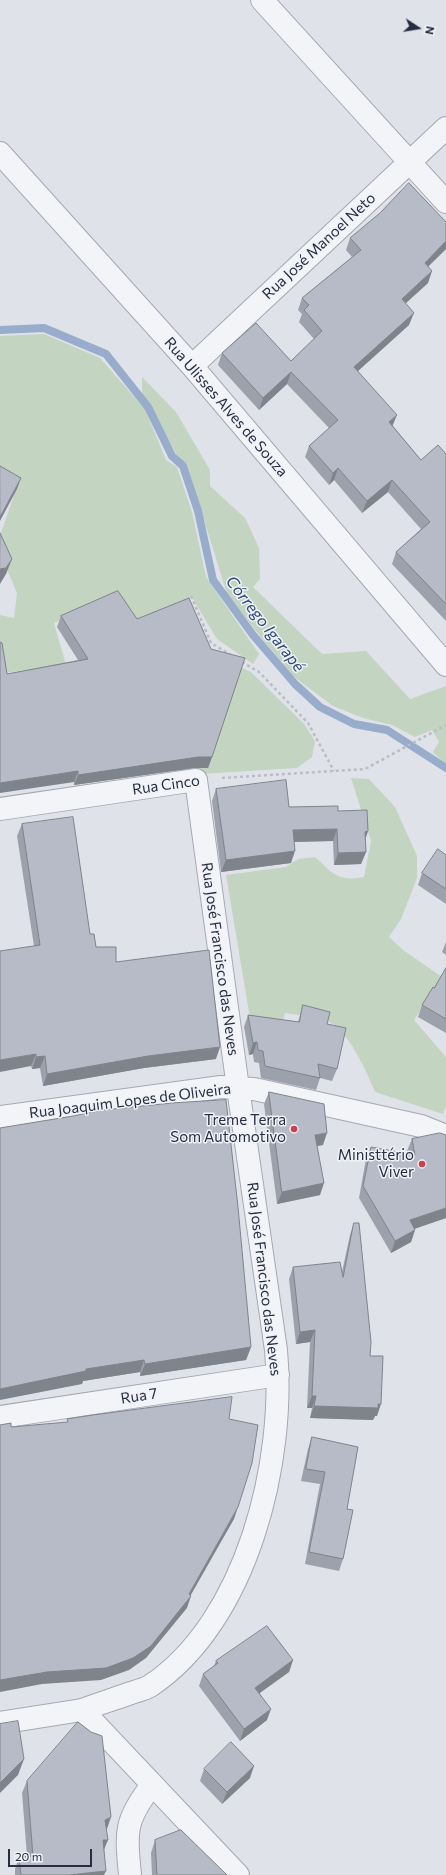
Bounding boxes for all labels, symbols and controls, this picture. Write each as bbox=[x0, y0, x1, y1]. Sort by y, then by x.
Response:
north arrow bbox=[398, 8, 438, 48]
text: N bbox=[423, 25, 437, 36]
street label: Rua José Manoel Neto bbox=[259, 189, 379, 303]
street label: Rua Ulisses Alves de Souza bbox=[160, 334, 292, 480]
water label: Córrego Igarapé bbox=[222, 572, 308, 676]
street label: Rua Cinco bbox=[131, 771, 201, 799]
street label: Rua José Francisco das Neves bbox=[197, 861, 243, 1057]
street label: Rua Joaquim Lopes de Oliveira bbox=[28, 1080, 232, 1122]
place label: Treme Terra Som Automotivo bbox=[170, 1111, 286, 1146]
marker: Treme Terra Som Automotivo bbox=[289, 1124, 299, 1134]
place label: Ministtério Viver bbox=[338, 1146, 414, 1181]
marker: Ministtério Viver bbox=[417, 1159, 427, 1169]
street label: Rua José Francisco das Neves bbox=[243, 1181, 285, 1377]
street label: Rua 7 bbox=[119, 1384, 159, 1408]
scale bar bbox=[10, 1841, 94, 1867]
text: 20 m bbox=[15, 1849, 42, 1863]

